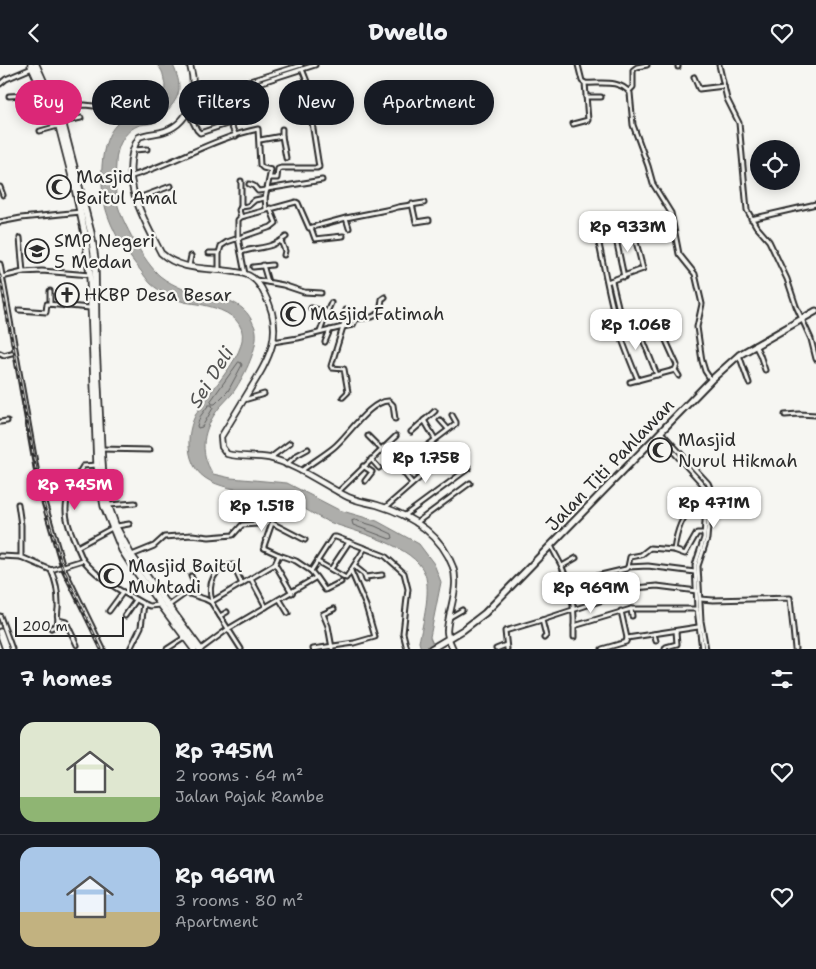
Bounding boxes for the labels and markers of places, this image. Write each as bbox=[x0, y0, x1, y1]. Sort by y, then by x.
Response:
place label: Masjid Baitul Amal bbox=[76, 165, 178, 210]
mosque icon: Masjid Baitul Amal bbox=[46, 174, 72, 200]
pin: Rp 933M bbox=[582, 211, 674, 253]
place label: SMP Negeri 5 Medan bbox=[54, 229, 155, 274]
school or university icon: SMP Negeri 5 Medan bbox=[24, 238, 50, 264]
church icon: HKBP Desa Besar bbox=[54, 282, 80, 308]
place label: HKBP Desa Besar bbox=[84, 283, 232, 307]
mosque icon: Masjid Fatimah bbox=[280, 301, 306, 327]
place label: Masjid Fatimah bbox=[310, 302, 444, 326]
pin: Rp 1.06B bbox=[584, 309, 688, 351]
place label: Masjid Nurul Hikmah bbox=[678, 428, 798, 473]
mosque icon: Masjid Nurul Hikmah bbox=[647, 437, 673, 463]
pin: Rp 1.75B bbox=[374, 441, 478, 484]
pin: Rp 745M bbox=[29, 469, 121, 511]
pin: Rp 471M bbox=[668, 487, 760, 529]
pin: Rp 1.51B bbox=[210, 489, 314, 532]
place label: Masjid Baitul Muhtadi bbox=[128, 554, 243, 599]
mosque icon: Masjid Baitul Muhtadi bbox=[98, 563, 124, 589]
pin: Rp 969M bbox=[545, 571, 637, 614]

